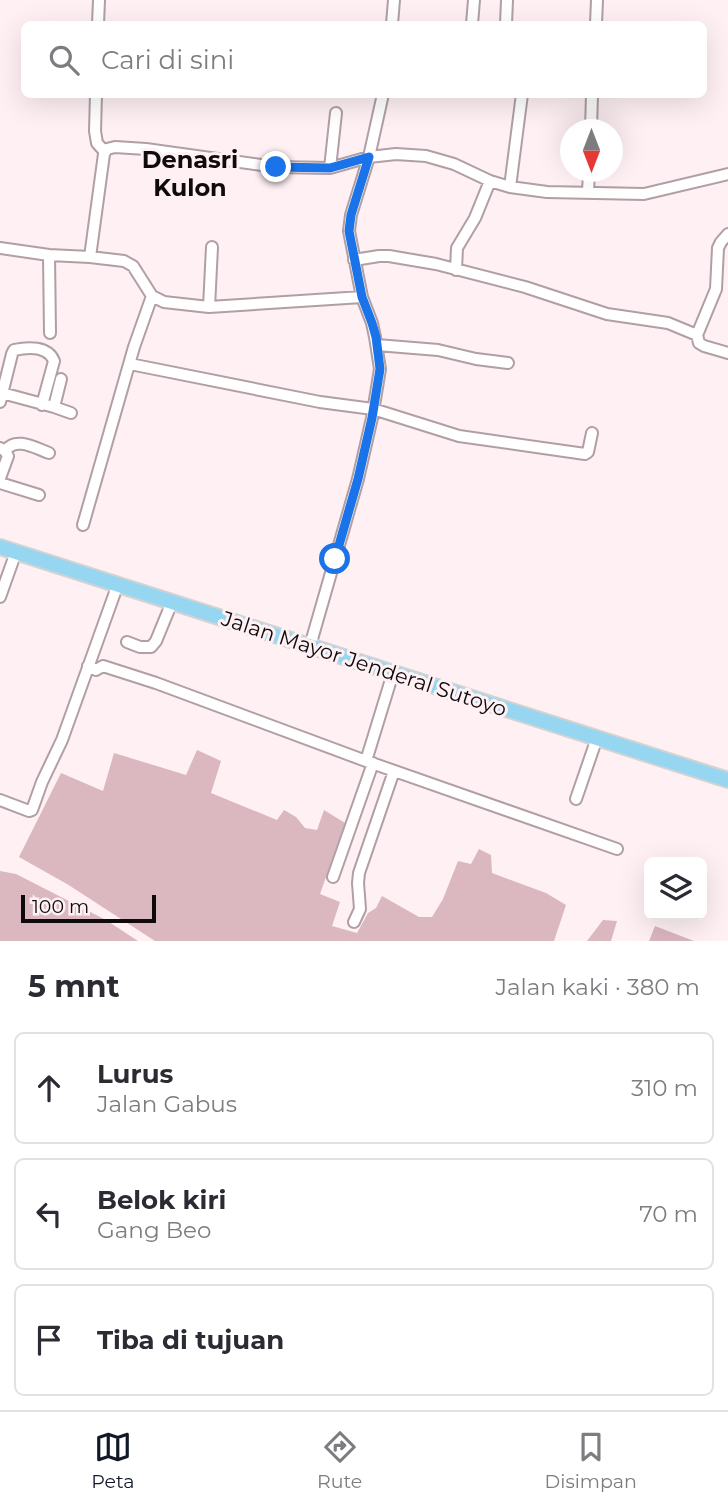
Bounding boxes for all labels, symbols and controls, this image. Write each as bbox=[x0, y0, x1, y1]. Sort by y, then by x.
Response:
search box bbox=[21, 21, 707, 98]
icon: search bbox=[45, 41, 83, 79]
text: Cari di sini bbox=[101, 44, 234, 76]
north arrow bbox=[560, 119, 623, 182]
district label: Denasri Kulon bbox=[142, 145, 238, 202]
route end bbox=[260, 151, 291, 182]
route start bbox=[319, 543, 350, 574]
street label: Jalan Mayor Jenderal Sutoyo bbox=[217, 605, 510, 722]
map controls bbox=[644, 857, 707, 920]
button: layers bbox=[644, 857, 707, 920]
scale bar bbox=[21, 892, 156, 924]
text: 100 m bbox=[32, 895, 89, 918]
text: 5 mnt bbox=[28, 968, 120, 1005]
text: Jalan kaki · 380 m bbox=[495, 973, 700, 1001]
text: Lurus bbox=[97, 1058, 173, 1090]
icon: ahead bbox=[30, 1069, 68, 1107]
text: 310 m bbox=[631, 1074, 698, 1102]
text: Jalan Gabus bbox=[97, 1090, 237, 1118]
text: Belok kiri bbox=[97, 1184, 226, 1216]
icon: left bbox=[30, 1195, 68, 1233]
text: 70 m bbox=[639, 1200, 698, 1228]
text: Gang Beo bbox=[97, 1216, 211, 1244]
icon: arrive bbox=[30, 1321, 68, 1359]
text: Tiba di tujuan bbox=[97, 1324, 284, 1356]
tab: Peta bbox=[91, 1428, 135, 1493]
tab: Rute bbox=[317, 1428, 362, 1493]
tab: Disimpan bbox=[545, 1428, 637, 1493]

